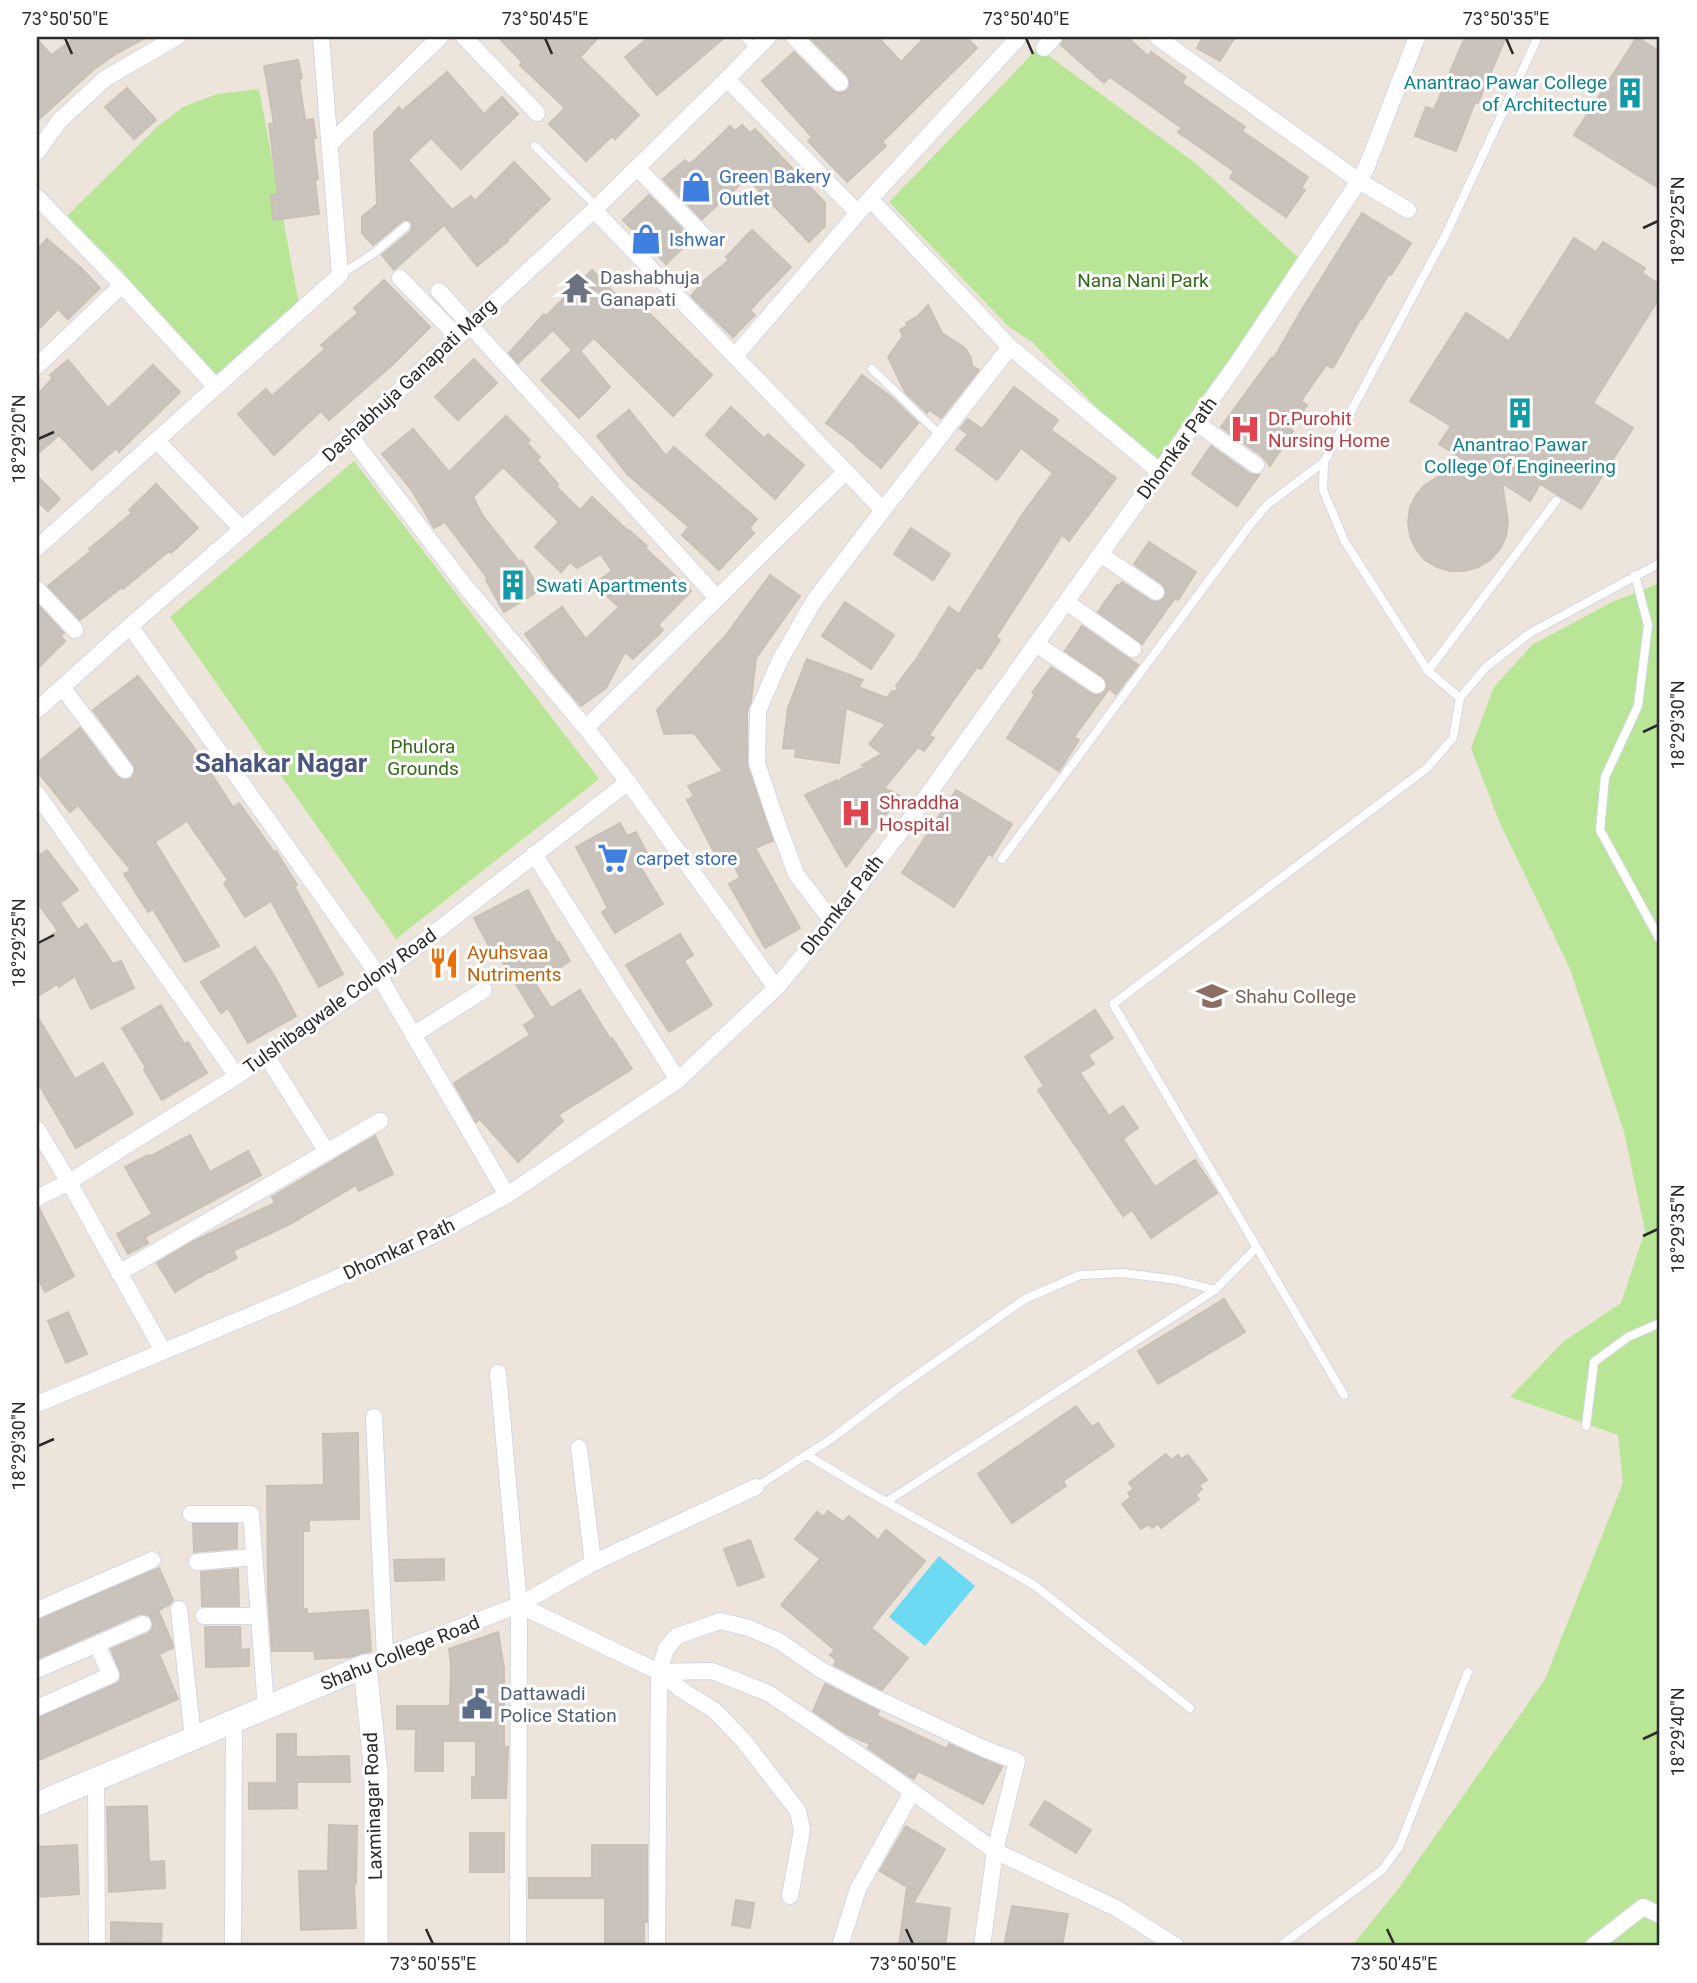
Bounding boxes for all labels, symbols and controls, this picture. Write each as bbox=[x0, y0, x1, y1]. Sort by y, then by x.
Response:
text: 73°50'50"E bbox=[22, 8, 108, 29]
text: 73°50'45"E bbox=[502, 8, 588, 29]
text: 73°50'40"E bbox=[983, 8, 1069, 29]
text: 73°50'35"E bbox=[1463, 8, 1549, 29]
place label: Anantrao Pawar College of Architecture bbox=[1404, 71, 1607, 116]
building icon: Anantrao Pawar College of Architecture bbox=[1613, 76, 1647, 110]
place label: Green Bakery Outlet bbox=[719, 165, 831, 210]
shop icon: Green Bakery Outlet bbox=[679, 170, 713, 204]
text: 18°29'25"N bbox=[1667, 176, 1688, 266]
shop icon: Ishwar bbox=[629, 222, 663, 256]
place label: Ishwar bbox=[669, 228, 726, 251]
place label: Dashabhuja Ganapati bbox=[600, 266, 700, 311]
park label: Nana Nani Park bbox=[1077, 269, 1209, 292]
temple icon: Dashabhuja Ganapati bbox=[560, 271, 594, 305]
street label: Dashabhuja Ganapati Marg bbox=[317, 293, 501, 467]
street label: Dhomkar Path bbox=[1132, 393, 1222, 503]
text: 18°29'20"N bbox=[8, 394, 29, 484]
building icon: Anantrao Pawar College Of Engineering bbox=[1503, 396, 1537, 430]
place label: Dr.Purohit Nursing Home bbox=[1268, 407, 1390, 452]
hospital icon: Dr.Purohit Nursing Home bbox=[1228, 412, 1262, 446]
place label: Anantrao Pawar College Of Engineering bbox=[1424, 433, 1616, 478]
building icon: Swati Apartments bbox=[496, 568, 530, 602]
place label: Swati Apartments bbox=[536, 574, 687, 597]
text: 18°29'30"N bbox=[1667, 680, 1688, 770]
park label: Phulora Grounds bbox=[387, 735, 459, 780]
district label: Sahakar Nagar bbox=[195, 748, 368, 778]
place label: Shraddha Hospital bbox=[879, 791, 959, 836]
hospital icon: Shraddha Hospital bbox=[839, 796, 873, 830]
supermarket icon: carpet store bbox=[596, 841, 630, 875]
place label: carpet store bbox=[636, 847, 737, 870]
street label: Dhomkar Path bbox=[796, 850, 888, 960]
text: 18°29'25"N bbox=[8, 898, 29, 988]
street label: Tulshibagwale Colony Road bbox=[239, 923, 441, 1079]
place label: Ayuhsvaa Nutriments bbox=[467, 941, 562, 986]
restaurant icon: Ayuhsvaa Nutriments bbox=[427, 946, 461, 980]
school or university icon: Shahu College bbox=[1195, 979, 1229, 1013]
place label: Shahu College bbox=[1235, 985, 1356, 1008]
text: 18°29'35"N bbox=[1667, 1184, 1688, 1274]
street label: Dhomkar Path bbox=[340, 1213, 458, 1285]
text: 18°29'30"N bbox=[8, 1401, 29, 1491]
street label: Shahu College Road bbox=[317, 1611, 483, 1695]
place label: Dattawadi Police Station bbox=[500, 1682, 617, 1727]
public building icon: Dattawadi Police Station bbox=[460, 1687, 494, 1721]
text: 18°29'40"N bbox=[1667, 1687, 1688, 1777]
street label: Laxminagar Road bbox=[359, 1732, 387, 1880]
text: 73°50'55"E bbox=[390, 1953, 476, 1974]
text: 73°50'50"E bbox=[870, 1953, 956, 1974]
text: 73°50'45"E bbox=[1351, 1953, 1437, 1974]

